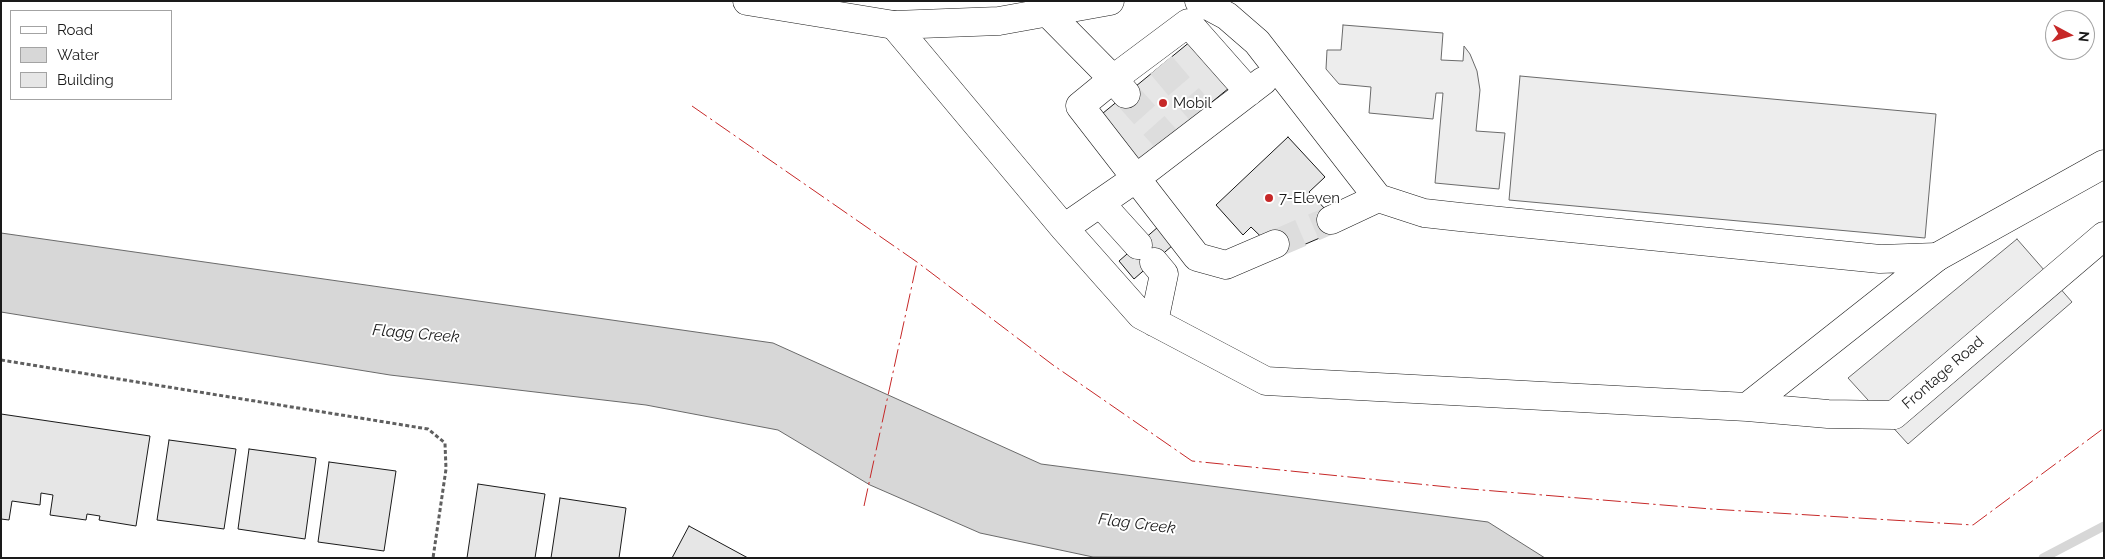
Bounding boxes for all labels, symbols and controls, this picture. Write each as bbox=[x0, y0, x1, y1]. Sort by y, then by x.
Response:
legend bbox=[10, 10, 172, 100]
north arrow bbox=[2045, 10, 2095, 60]
text: Road bbox=[57, 21, 93, 39]
text: N bbox=[2075, 30, 2092, 43]
text: Water bbox=[57, 46, 99, 64]
text: Building bbox=[57, 71, 114, 89]
place label: Mobil bbox=[1173, 94, 1212, 112]
marker: Mobil bbox=[1157, 97, 1169, 109]
place label: 7-Eleven bbox=[1279, 189, 1340, 207]
marker: 7-Eleven bbox=[1263, 192, 1275, 204]
water label: Flagg Creek bbox=[372, 321, 460, 347]
street label: Frontage Road bbox=[1899, 333, 1987, 413]
water label: Flag Creek bbox=[1097, 510, 1177, 538]

